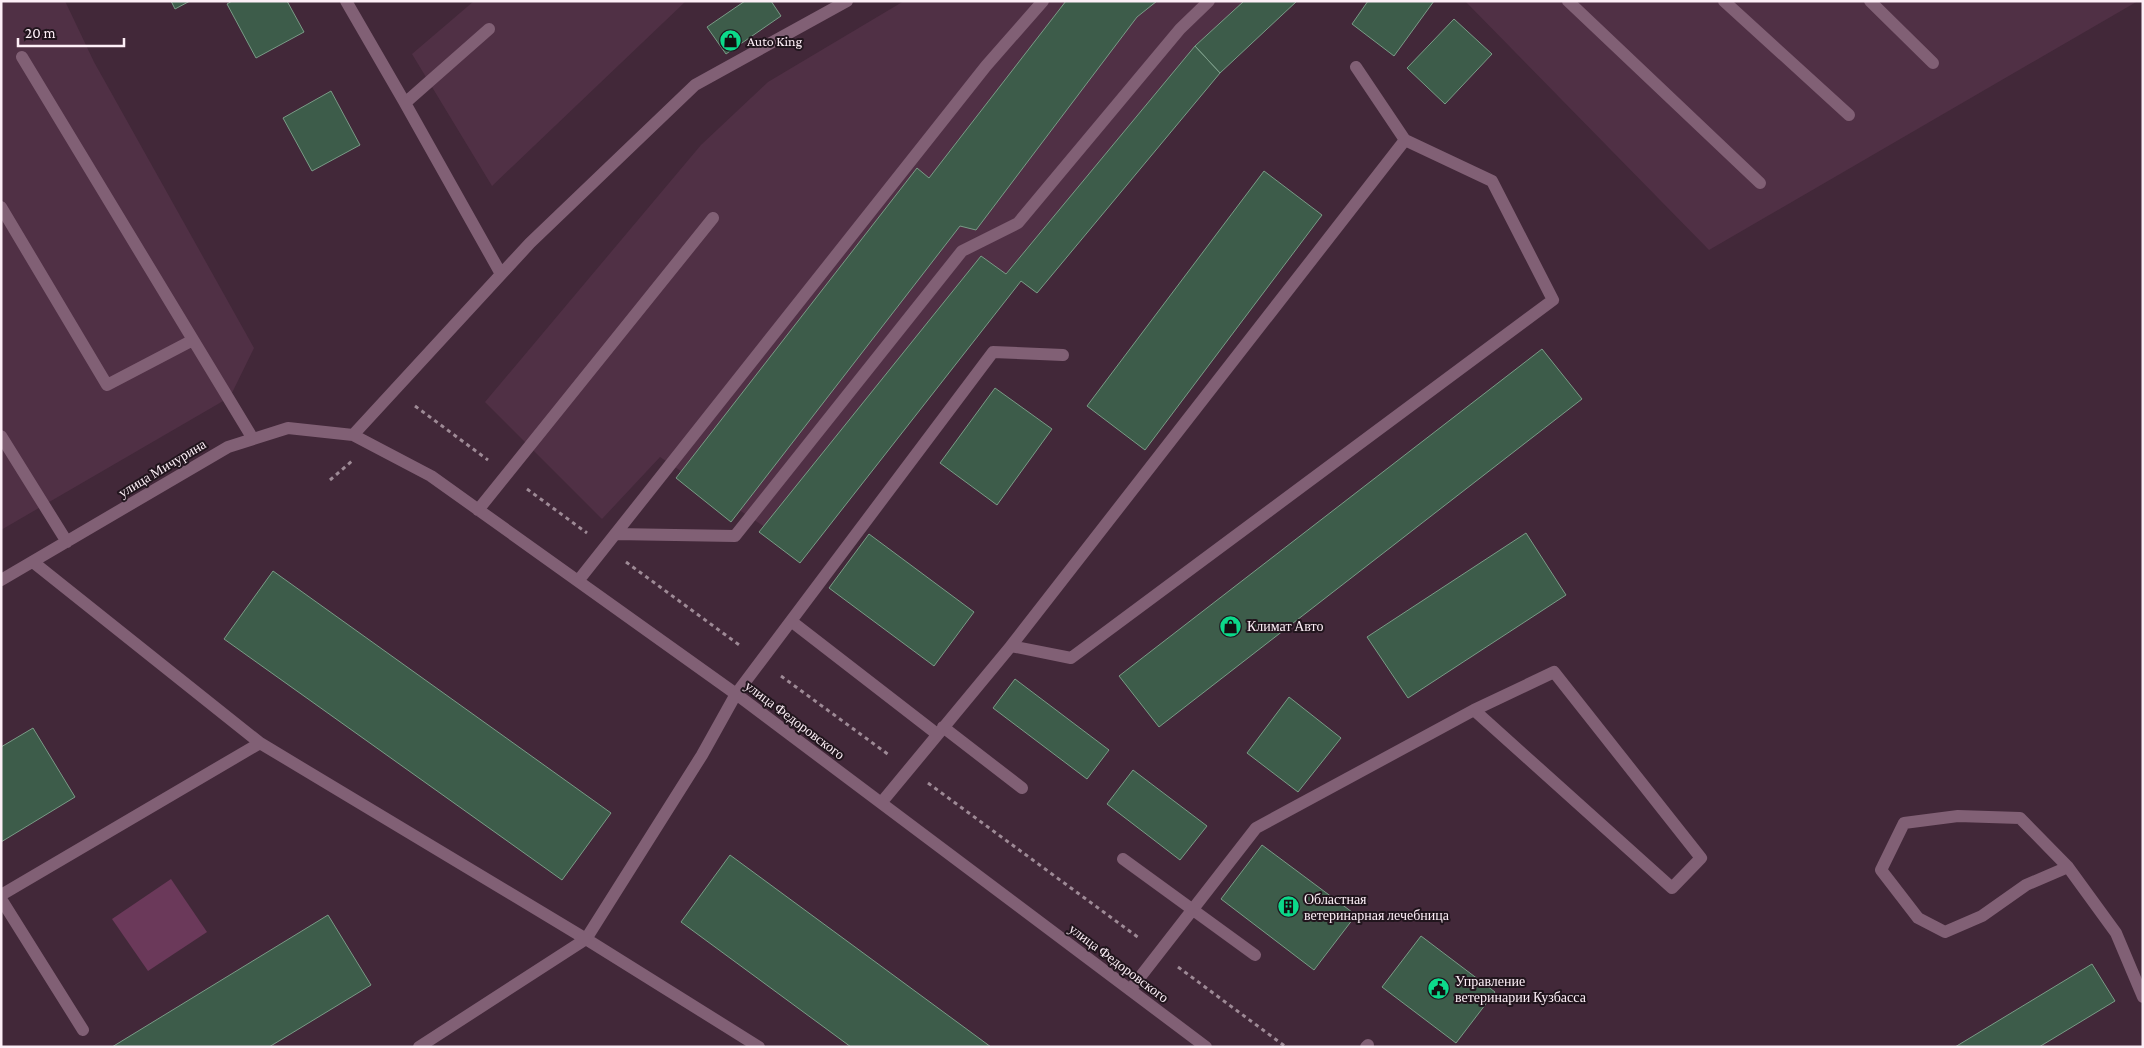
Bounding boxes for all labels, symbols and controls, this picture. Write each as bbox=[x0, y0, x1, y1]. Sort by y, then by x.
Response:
scale bar bbox=[18, 15, 124, 47]
text: 20 m bbox=[25, 25, 56, 41]
shop icon: Auto King bbox=[719, 29, 743, 53]
place label: Auto King bbox=[747, 33, 803, 49]
street label: улица Мичурина bbox=[115, 435, 209, 500]
shop icon: Климат Авто bbox=[1219, 614, 1243, 638]
place label: Климат Авто bbox=[1247, 618, 1323, 634]
street label: улица Федоровского bbox=[742, 677, 848, 763]
place label: Областная ветеринарная лечебница bbox=[1304, 891, 1450, 923]
building icon: Областная ветеринарная лечебница bbox=[1276, 895, 1300, 919]
street label: улица Федоровского bbox=[1066, 920, 1172, 1006]
place label: Управление ветеринарии Кузбасса bbox=[1455, 973, 1587, 1005]
public building icon: Управление ветеринарии Кузбасса bbox=[1427, 977, 1451, 1001]

